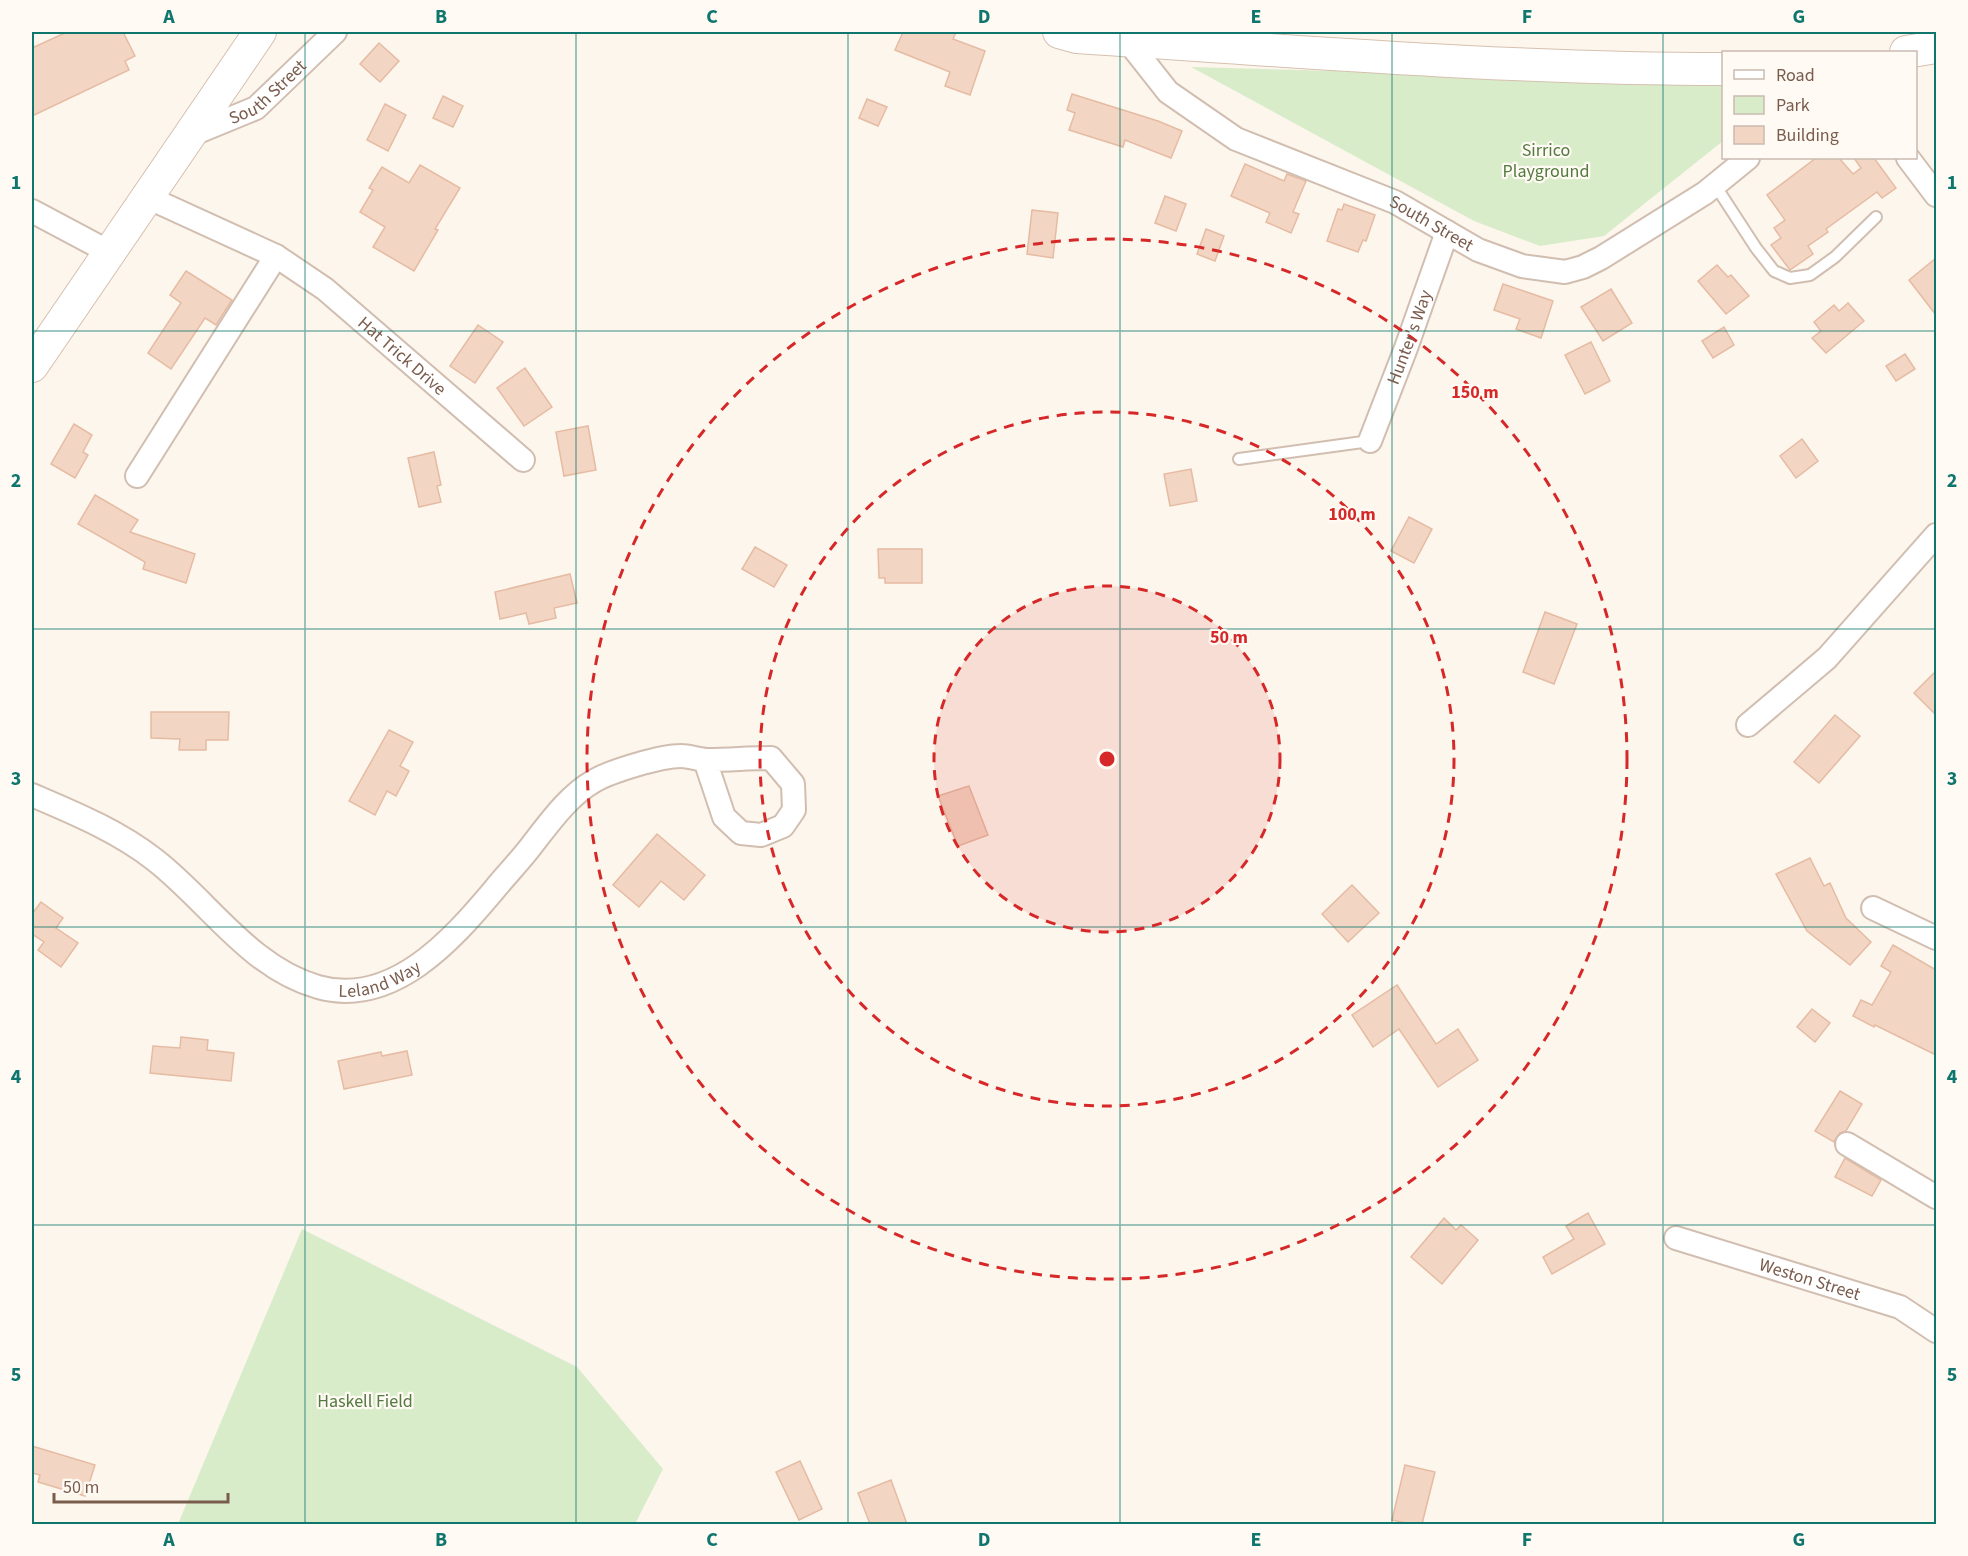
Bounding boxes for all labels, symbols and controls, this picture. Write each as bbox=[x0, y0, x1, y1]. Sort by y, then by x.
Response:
text: A bbox=[162, 3, 175, 31]
text: B bbox=[435, 3, 447, 31]
text: C bbox=[706, 3, 718, 31]
text: D bbox=[978, 3, 990, 31]
text: E bbox=[1251, 3, 1261, 31]
text: F bbox=[1522, 3, 1532, 31]
text: G bbox=[1793, 3, 1805, 31]
legend bbox=[1722, 51, 1917, 159]
street label: South Street bbox=[225, 54, 312, 130]
text: Road bbox=[1776, 63, 1815, 88]
text: Park bbox=[1776, 93, 1810, 118]
text: Building bbox=[1776, 123, 1839, 148]
park label: Sirrico Playground bbox=[1503, 138, 1589, 184]
text: 1 bbox=[11, 169, 21, 197]
text: 1 bbox=[1947, 169, 1957, 197]
street label: South Street bbox=[1386, 189, 1478, 257]
street label: Hunter's Way bbox=[1381, 286, 1438, 388]
street label: Hat Trick Drive bbox=[353, 310, 452, 401]
text: 150 m bbox=[1451, 380, 1499, 405]
text: 2 bbox=[11, 467, 21, 495]
text: 2 bbox=[1947, 467, 1957, 495]
text: 100 m bbox=[1328, 502, 1376, 527]
text: 50 m bbox=[1210, 625, 1248, 650]
centre of rings bbox=[1097, 749, 1117, 769]
text: 3 bbox=[11, 765, 21, 793]
text: 3 bbox=[1947, 765, 1957, 793]
street label: Leland Way bbox=[338, 954, 426, 1004]
text: 4 bbox=[11, 1063, 22, 1091]
text: 4 bbox=[1947, 1063, 1958, 1091]
street label: Weston Street bbox=[1756, 1252, 1863, 1307]
text: 5 bbox=[11, 1361, 21, 1389]
text: 5 bbox=[1947, 1361, 1957, 1389]
park label: Haskell Field bbox=[317, 1389, 413, 1414]
scale bar bbox=[54, 1466, 228, 1504]
text: 50 m bbox=[63, 1475, 99, 1500]
text: A bbox=[162, 1526, 175, 1554]
text: B bbox=[435, 1526, 447, 1554]
text: C bbox=[706, 1526, 718, 1554]
text: D bbox=[978, 1526, 990, 1554]
text: E bbox=[1251, 1526, 1261, 1554]
text: F bbox=[1522, 1526, 1532, 1554]
text: G bbox=[1793, 1526, 1805, 1554]

